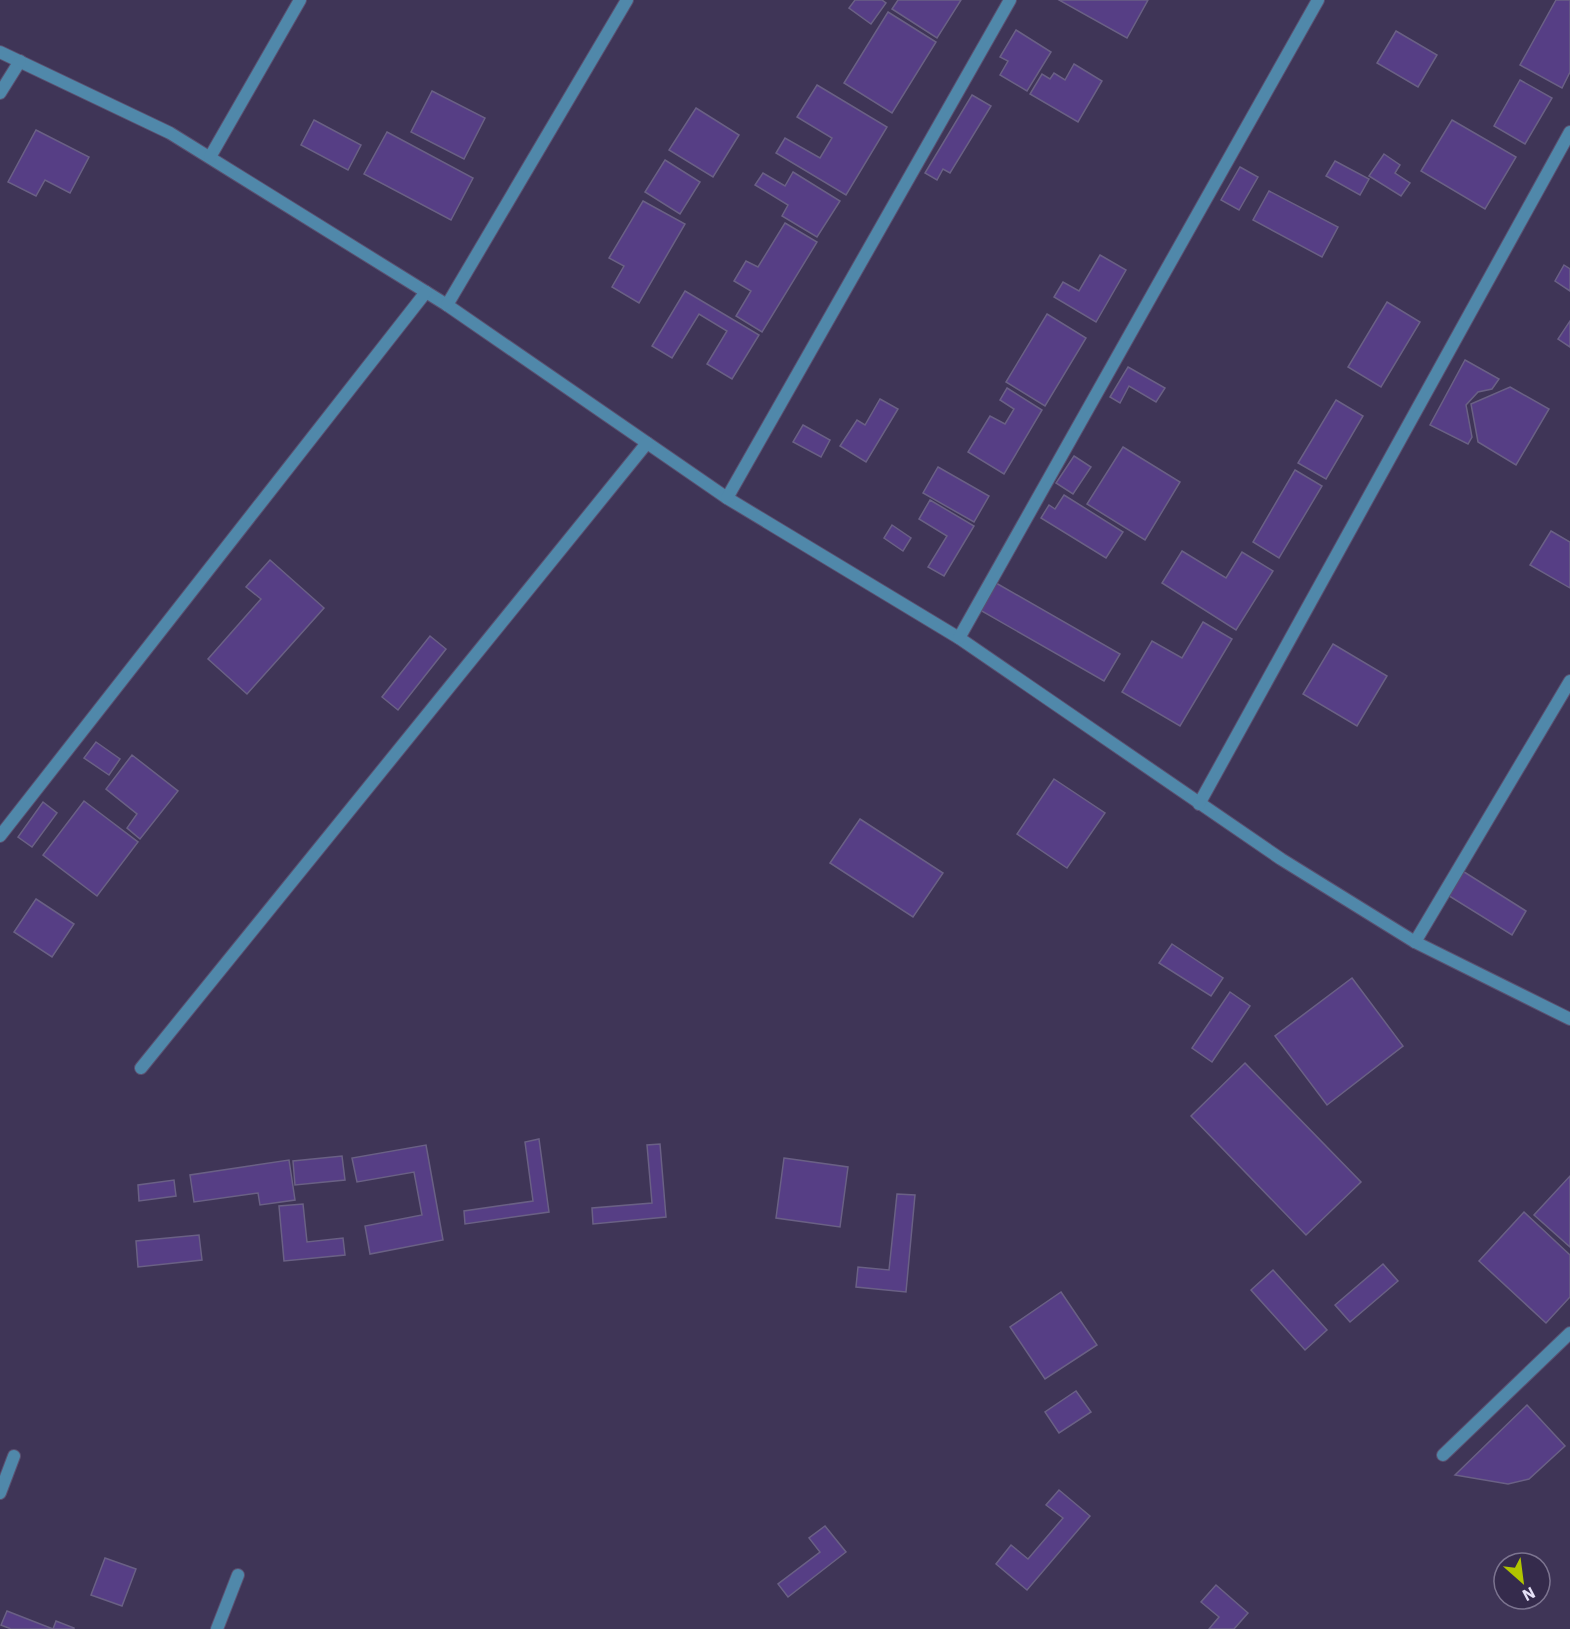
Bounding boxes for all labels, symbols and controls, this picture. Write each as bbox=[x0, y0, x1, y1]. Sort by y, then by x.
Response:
north arrow bbox=[1492, 1551, 1552, 1611]
text: N bbox=[1519, 1583, 1539, 1606]

